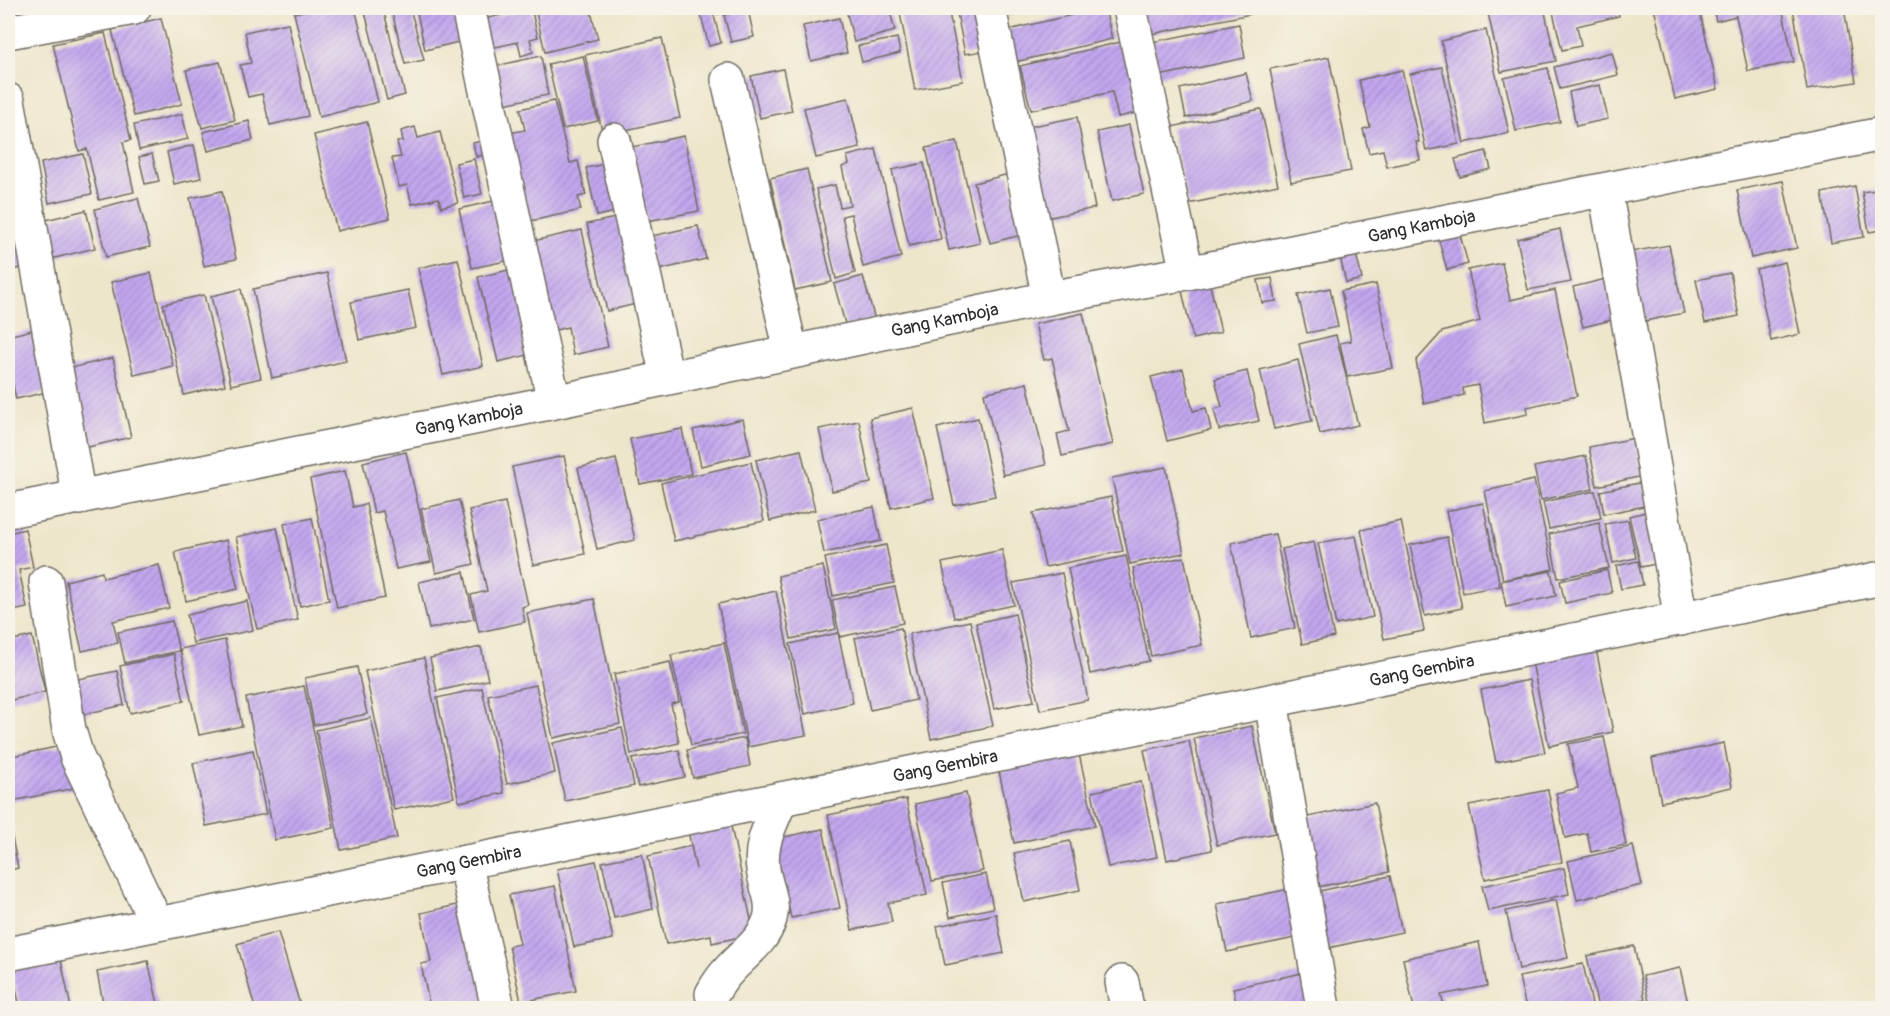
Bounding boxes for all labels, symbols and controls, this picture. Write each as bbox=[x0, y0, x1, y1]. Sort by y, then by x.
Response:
street label: Gang Kamboja bbox=[1366, 204, 1477, 248]
street label: Gang Kamboja bbox=[889, 297, 1000, 342]
street label: Gang Kamboja bbox=[413, 397, 525, 441]
street label: Gang Gembira bbox=[1367, 649, 1476, 692]
street label: Gang Gembira bbox=[891, 744, 1000, 788]
street label: Gang Gembira bbox=[414, 840, 523, 883]

